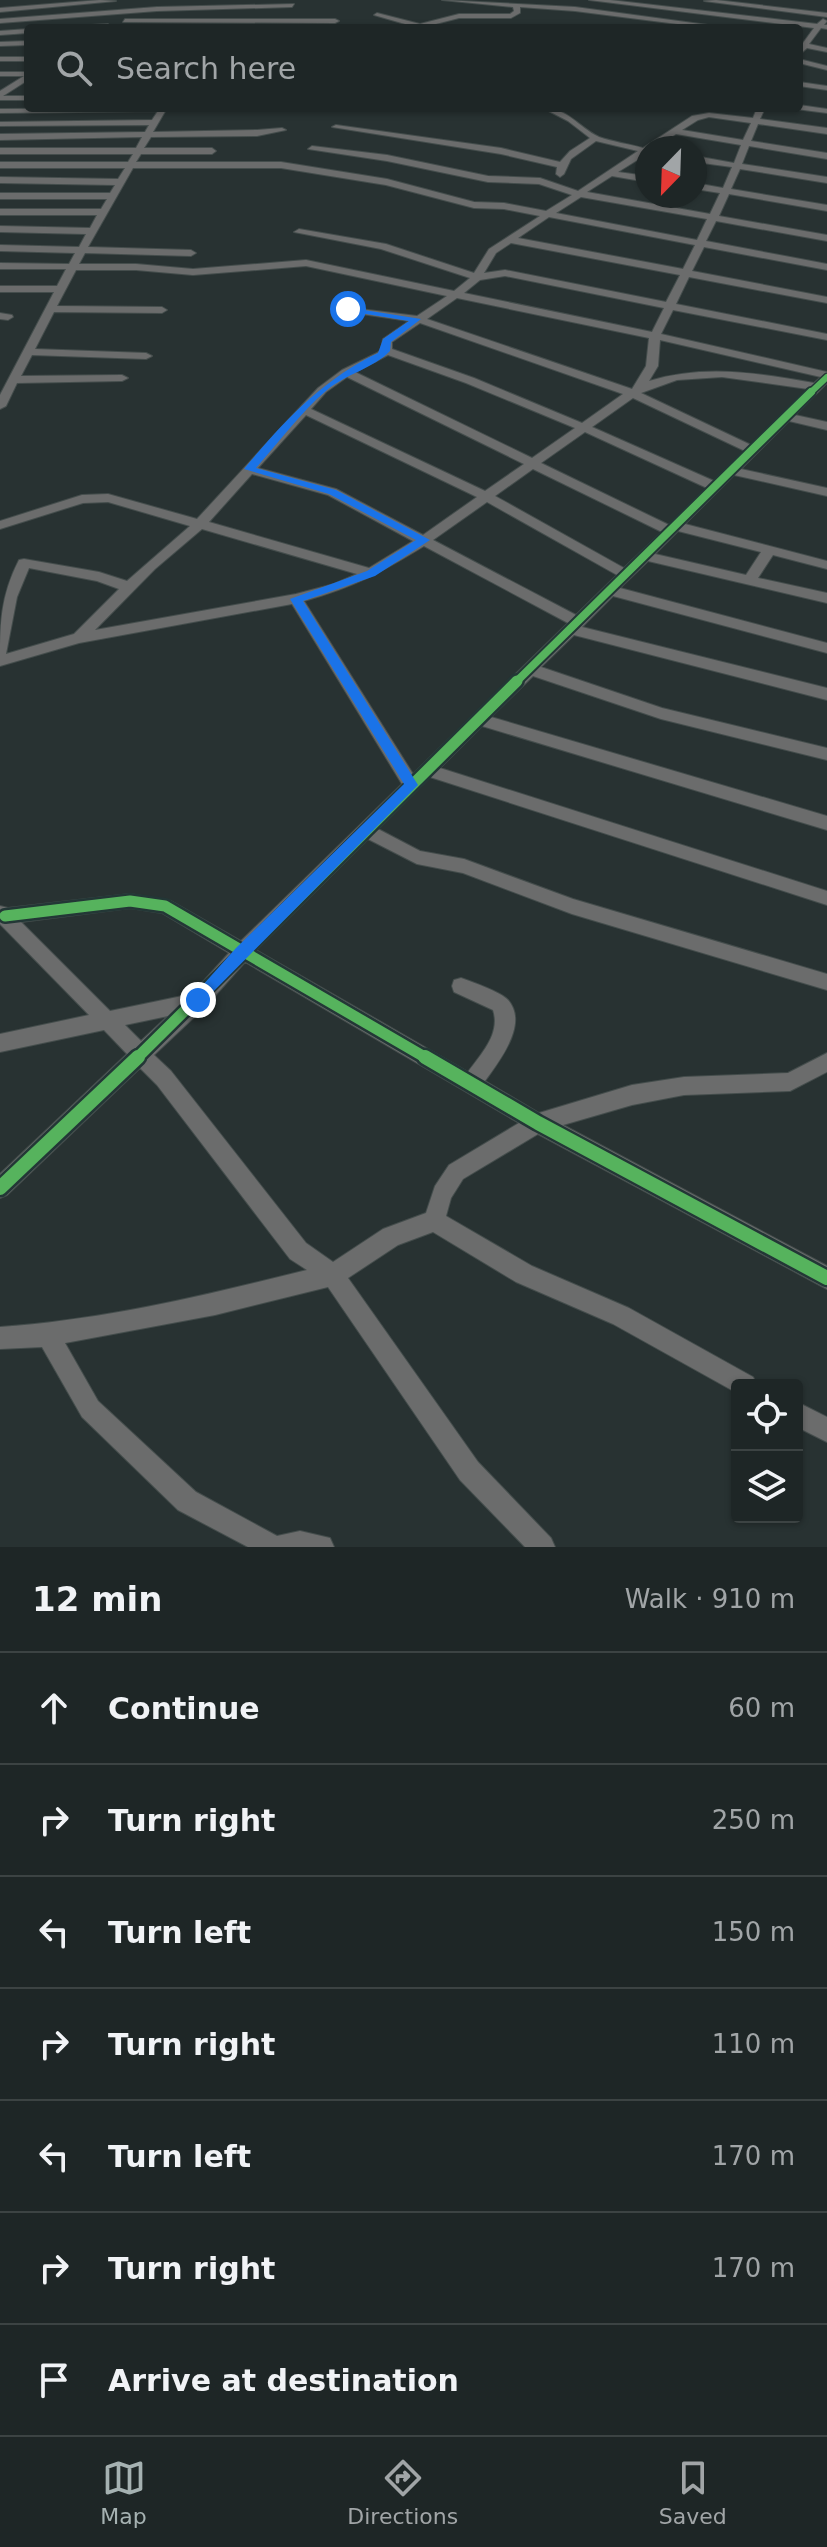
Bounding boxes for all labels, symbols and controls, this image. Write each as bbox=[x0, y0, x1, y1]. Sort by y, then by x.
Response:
search box bbox=[24, 24, 803, 112]
icon: search bbox=[52, 46, 96, 90]
text: Search here bbox=[116, 51, 296, 86]
north arrow bbox=[635, 136, 707, 208]
route start bbox=[330, 291, 366, 327]
route end bbox=[180, 982, 216, 1018]
map controls bbox=[731, 1379, 803, 1523]
button: locate bbox=[731, 1379, 803, 1451]
button: layers bbox=[731, 1451, 803, 1523]
text: 12 min bbox=[32, 1579, 162, 1619]
text: Walk · 910 m bbox=[625, 1584, 795, 1614]
icon: ahead bbox=[32, 1686, 76, 1730]
text: Continue bbox=[108, 1691, 260, 1726]
text: 60 m bbox=[728, 1693, 795, 1723]
icon: right bbox=[32, 1798, 76, 1842]
text: Turn right bbox=[108, 1803, 275, 1838]
text: 250 m bbox=[712, 1805, 795, 1835]
icon: left bbox=[32, 1910, 76, 1954]
text: Turn left bbox=[108, 1915, 251, 1950]
text: 150 m bbox=[712, 1917, 795, 1947]
icon: right bbox=[32, 2022, 76, 2066]
text: Turn right bbox=[108, 2027, 275, 2062]
text: 110 m bbox=[712, 2029, 795, 2059]
icon: left bbox=[32, 2134, 76, 2178]
text: Turn left bbox=[108, 2139, 251, 2174]
text: 170 m bbox=[712, 2141, 795, 2171]
icon: right bbox=[32, 2246, 76, 2290]
text: Turn right bbox=[108, 2251, 275, 2286]
text: 170 m bbox=[712, 2253, 795, 2283]
icon: arrive bbox=[32, 2358, 76, 2402]
text: Arrive at destination bbox=[108, 2363, 459, 2398]
tab: Map bbox=[100, 2456, 147, 2529]
tab: Directions bbox=[347, 2456, 458, 2529]
tab: Saved bbox=[659, 2456, 727, 2529]

